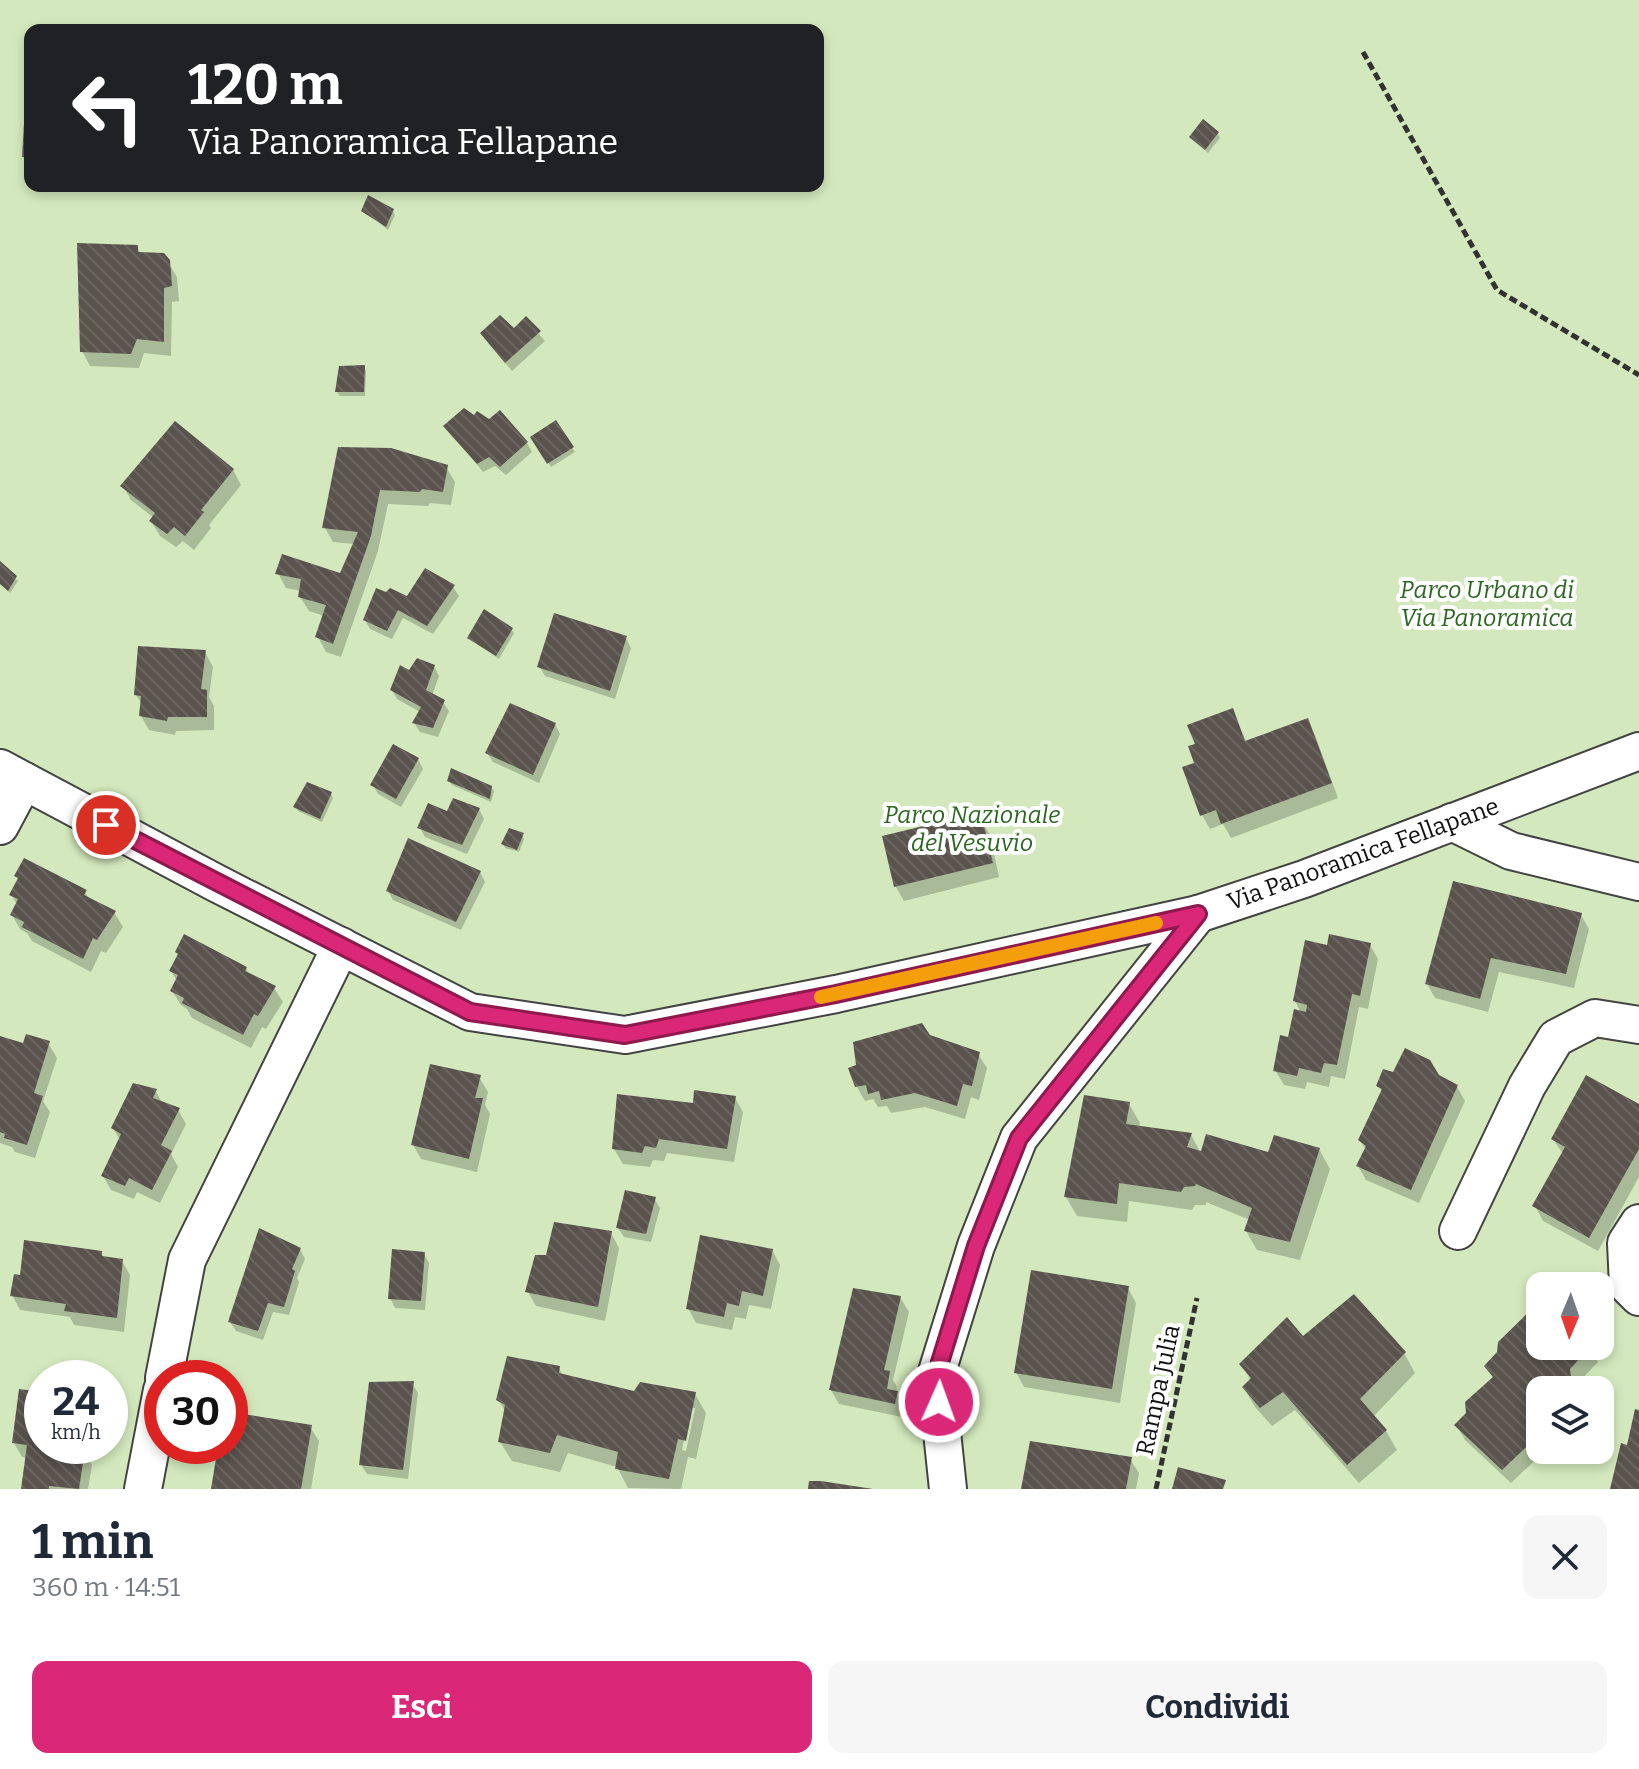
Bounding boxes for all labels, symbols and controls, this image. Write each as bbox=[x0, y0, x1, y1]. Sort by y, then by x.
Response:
text: 120 m bbox=[188, 52, 343, 119]
icon: left bbox=[56, 56, 160, 160]
text: Via Panoramica Fellapane bbox=[188, 120, 618, 164]
park label: Parco Urbano di Via Panoramica bbox=[1400, 576, 1574, 632]
pin bbox=[72, 791, 140, 859]
street label: Via Panoramica Fellapane bbox=[1223, 792, 1503, 916]
park label: Parco Nazionale del Vesuvio bbox=[884, 801, 1060, 857]
icon: arrive bbox=[84, 803, 128, 847]
north arrow bbox=[1526, 1272, 1614, 1360]
map controls bbox=[1526, 1272, 1614, 1464]
street label: Rampa Julia bbox=[1130, 1322, 1186, 1458]
speed limit sign: 30 bbox=[144, 1360, 248, 1464]
position arrow bbox=[897, 1360, 981, 1444]
button: layers bbox=[1526, 1376, 1614, 1464]
text: 24 bbox=[53, 1378, 99, 1426]
text: km/h bbox=[51, 1420, 101, 1444]
text: 1 min bbox=[32, 1513, 153, 1571]
button: close bbox=[1523, 1515, 1607, 1599]
text: 360 m · 14:51 bbox=[32, 1572, 180, 1603]
button: Esci bbox=[32, 1661, 812, 1753]
button: Condividi bbox=[828, 1661, 1607, 1753]

